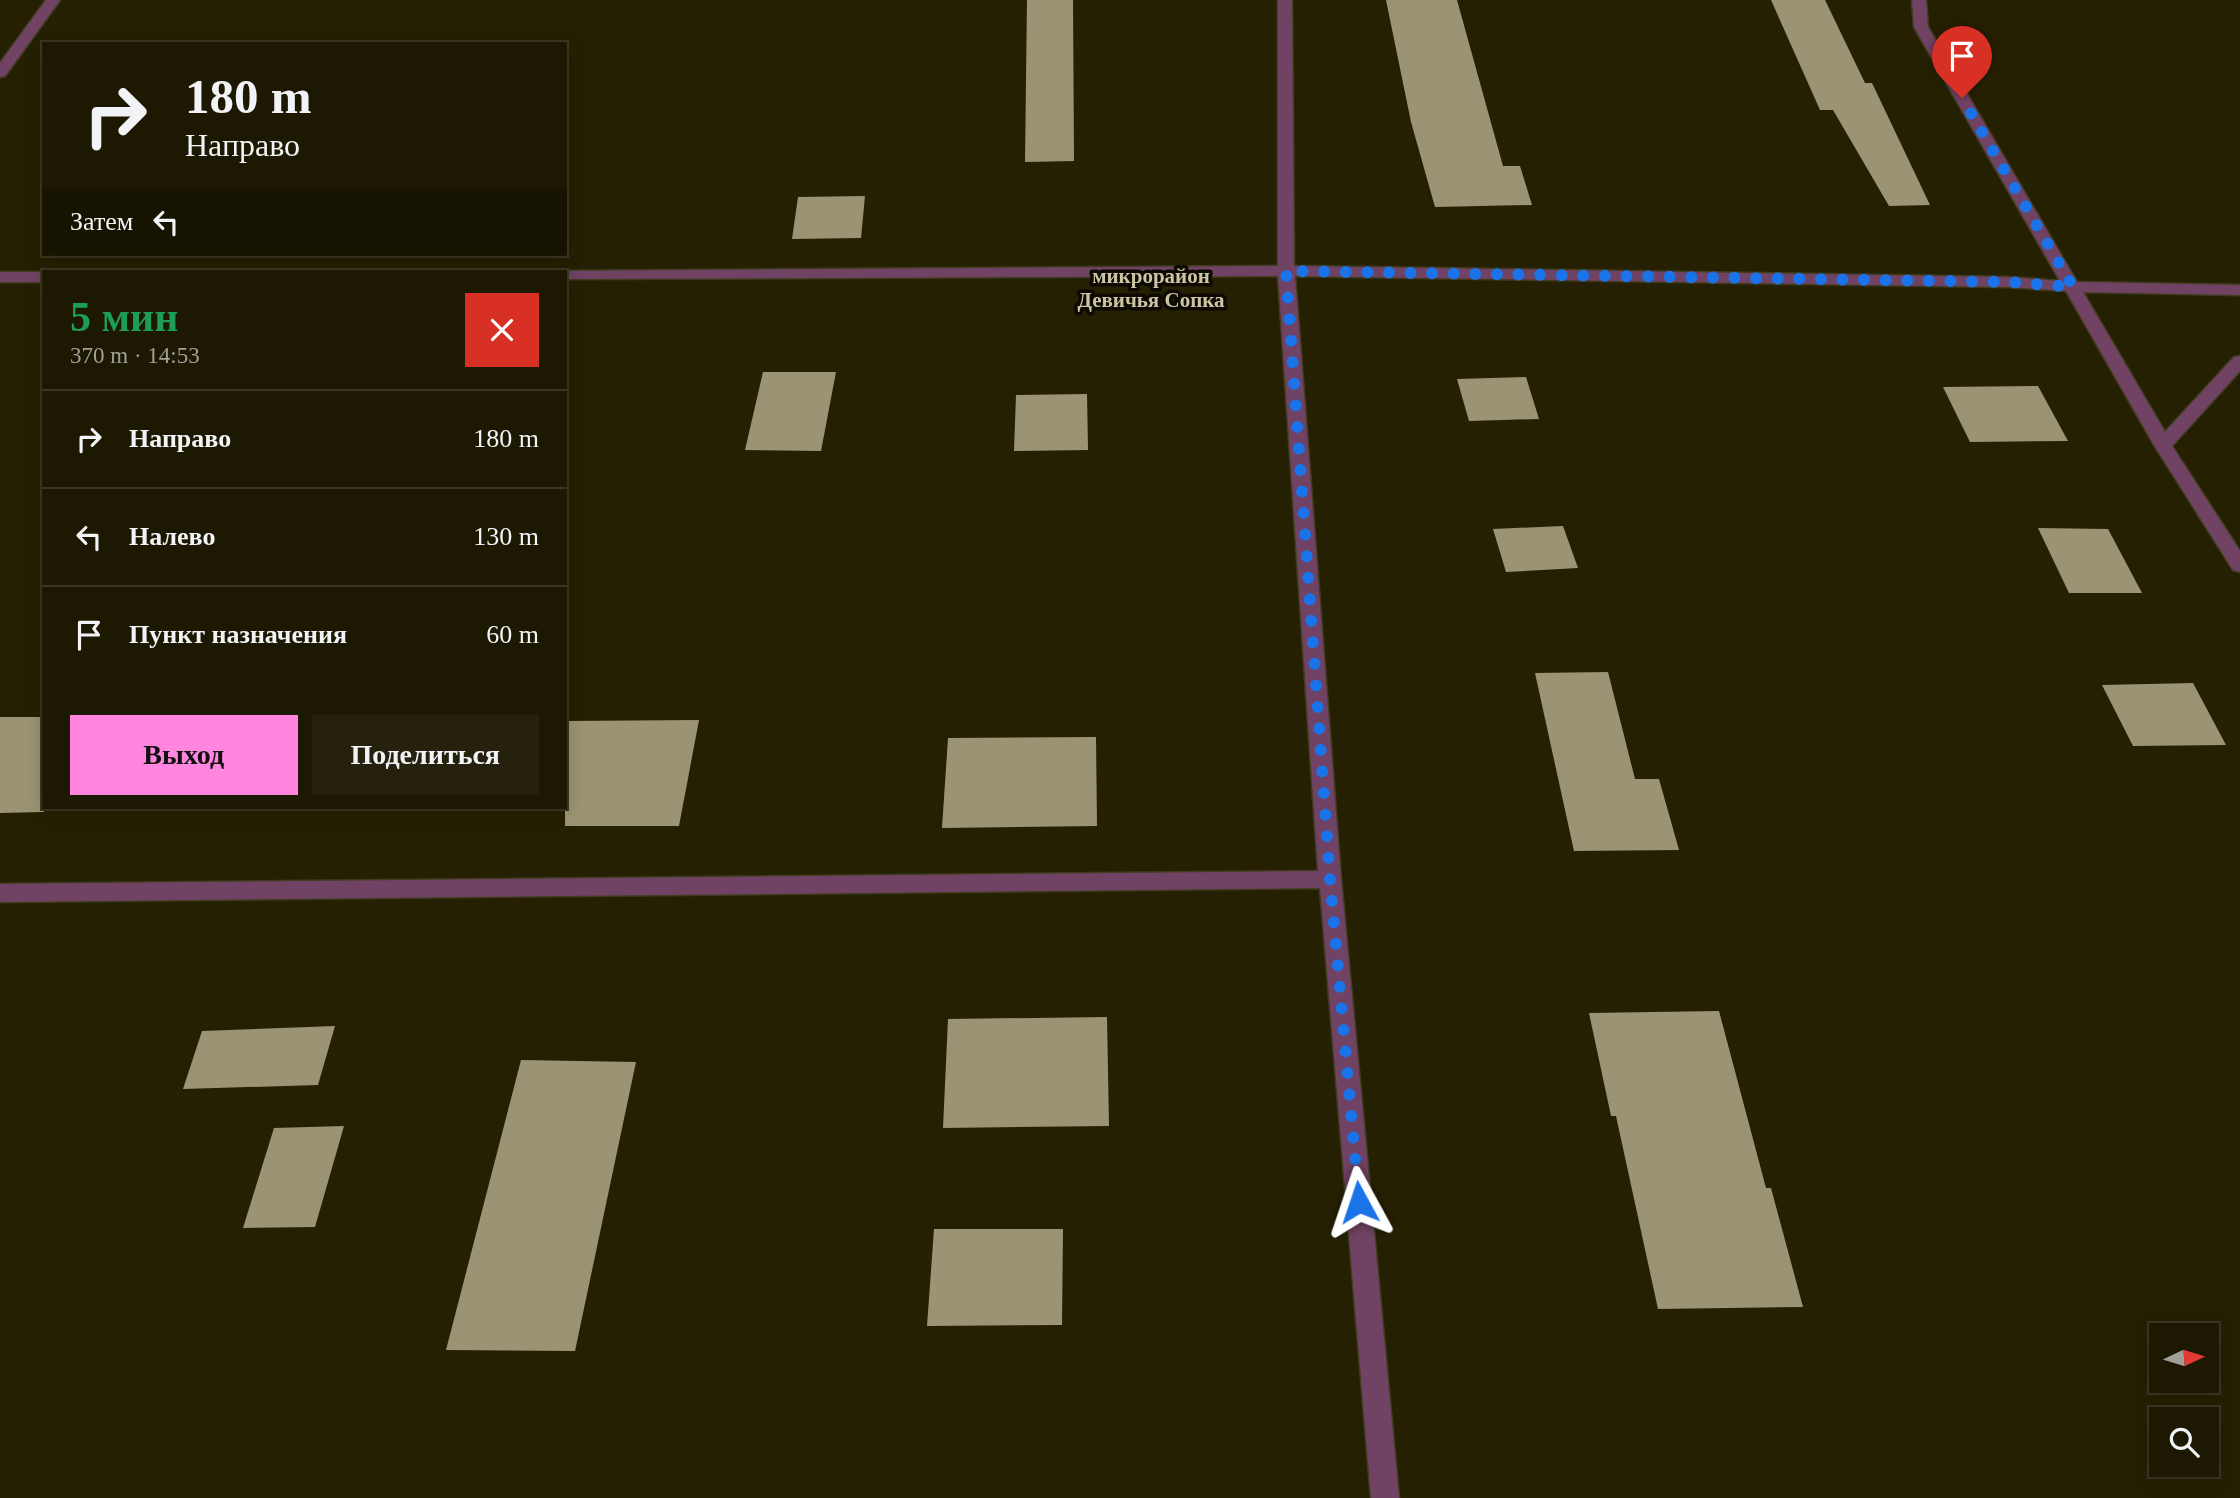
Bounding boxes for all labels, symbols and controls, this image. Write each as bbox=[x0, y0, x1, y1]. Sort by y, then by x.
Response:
pin bbox=[1932, 26, 1992, 98]
icon: arrive bbox=[1943, 37, 1981, 75]
text: 180 m bbox=[185, 69, 312, 124]
icon: right bbox=[70, 70, 161, 161]
text: Направо bbox=[185, 127, 300, 163]
icon: left bbox=[147, 203, 185, 241]
text: Затем bbox=[70, 207, 133, 236]
district label: микрорайон Девичья Сопка bbox=[1077, 264, 1225, 312]
button: close bbox=[465, 293, 539, 367]
text: 5 мин bbox=[70, 294, 179, 340]
text: 370 m · 14:53 bbox=[70, 343, 200, 368]
icon: right bbox=[70, 420, 108, 458]
text: Направо bbox=[129, 424, 231, 453]
text: 180 m bbox=[473, 424, 539, 453]
icon: left bbox=[70, 518, 108, 556]
text: Налево bbox=[129, 522, 215, 551]
text: 130 m bbox=[473, 522, 539, 551]
icon: arrive bbox=[70, 616, 108, 654]
text: Пункт назначения bbox=[129, 620, 347, 649]
text: 60 m bbox=[486, 620, 539, 649]
button: Выход bbox=[70, 715, 298, 795]
button: Поделиться bbox=[312, 715, 539, 795]
position arrow bbox=[1322, 1165, 1396, 1239]
north arrow bbox=[2149, 1323, 2219, 1393]
map controls bbox=[2149, 1323, 2219, 1477]
button: search bbox=[2149, 1407, 2219, 1477]

